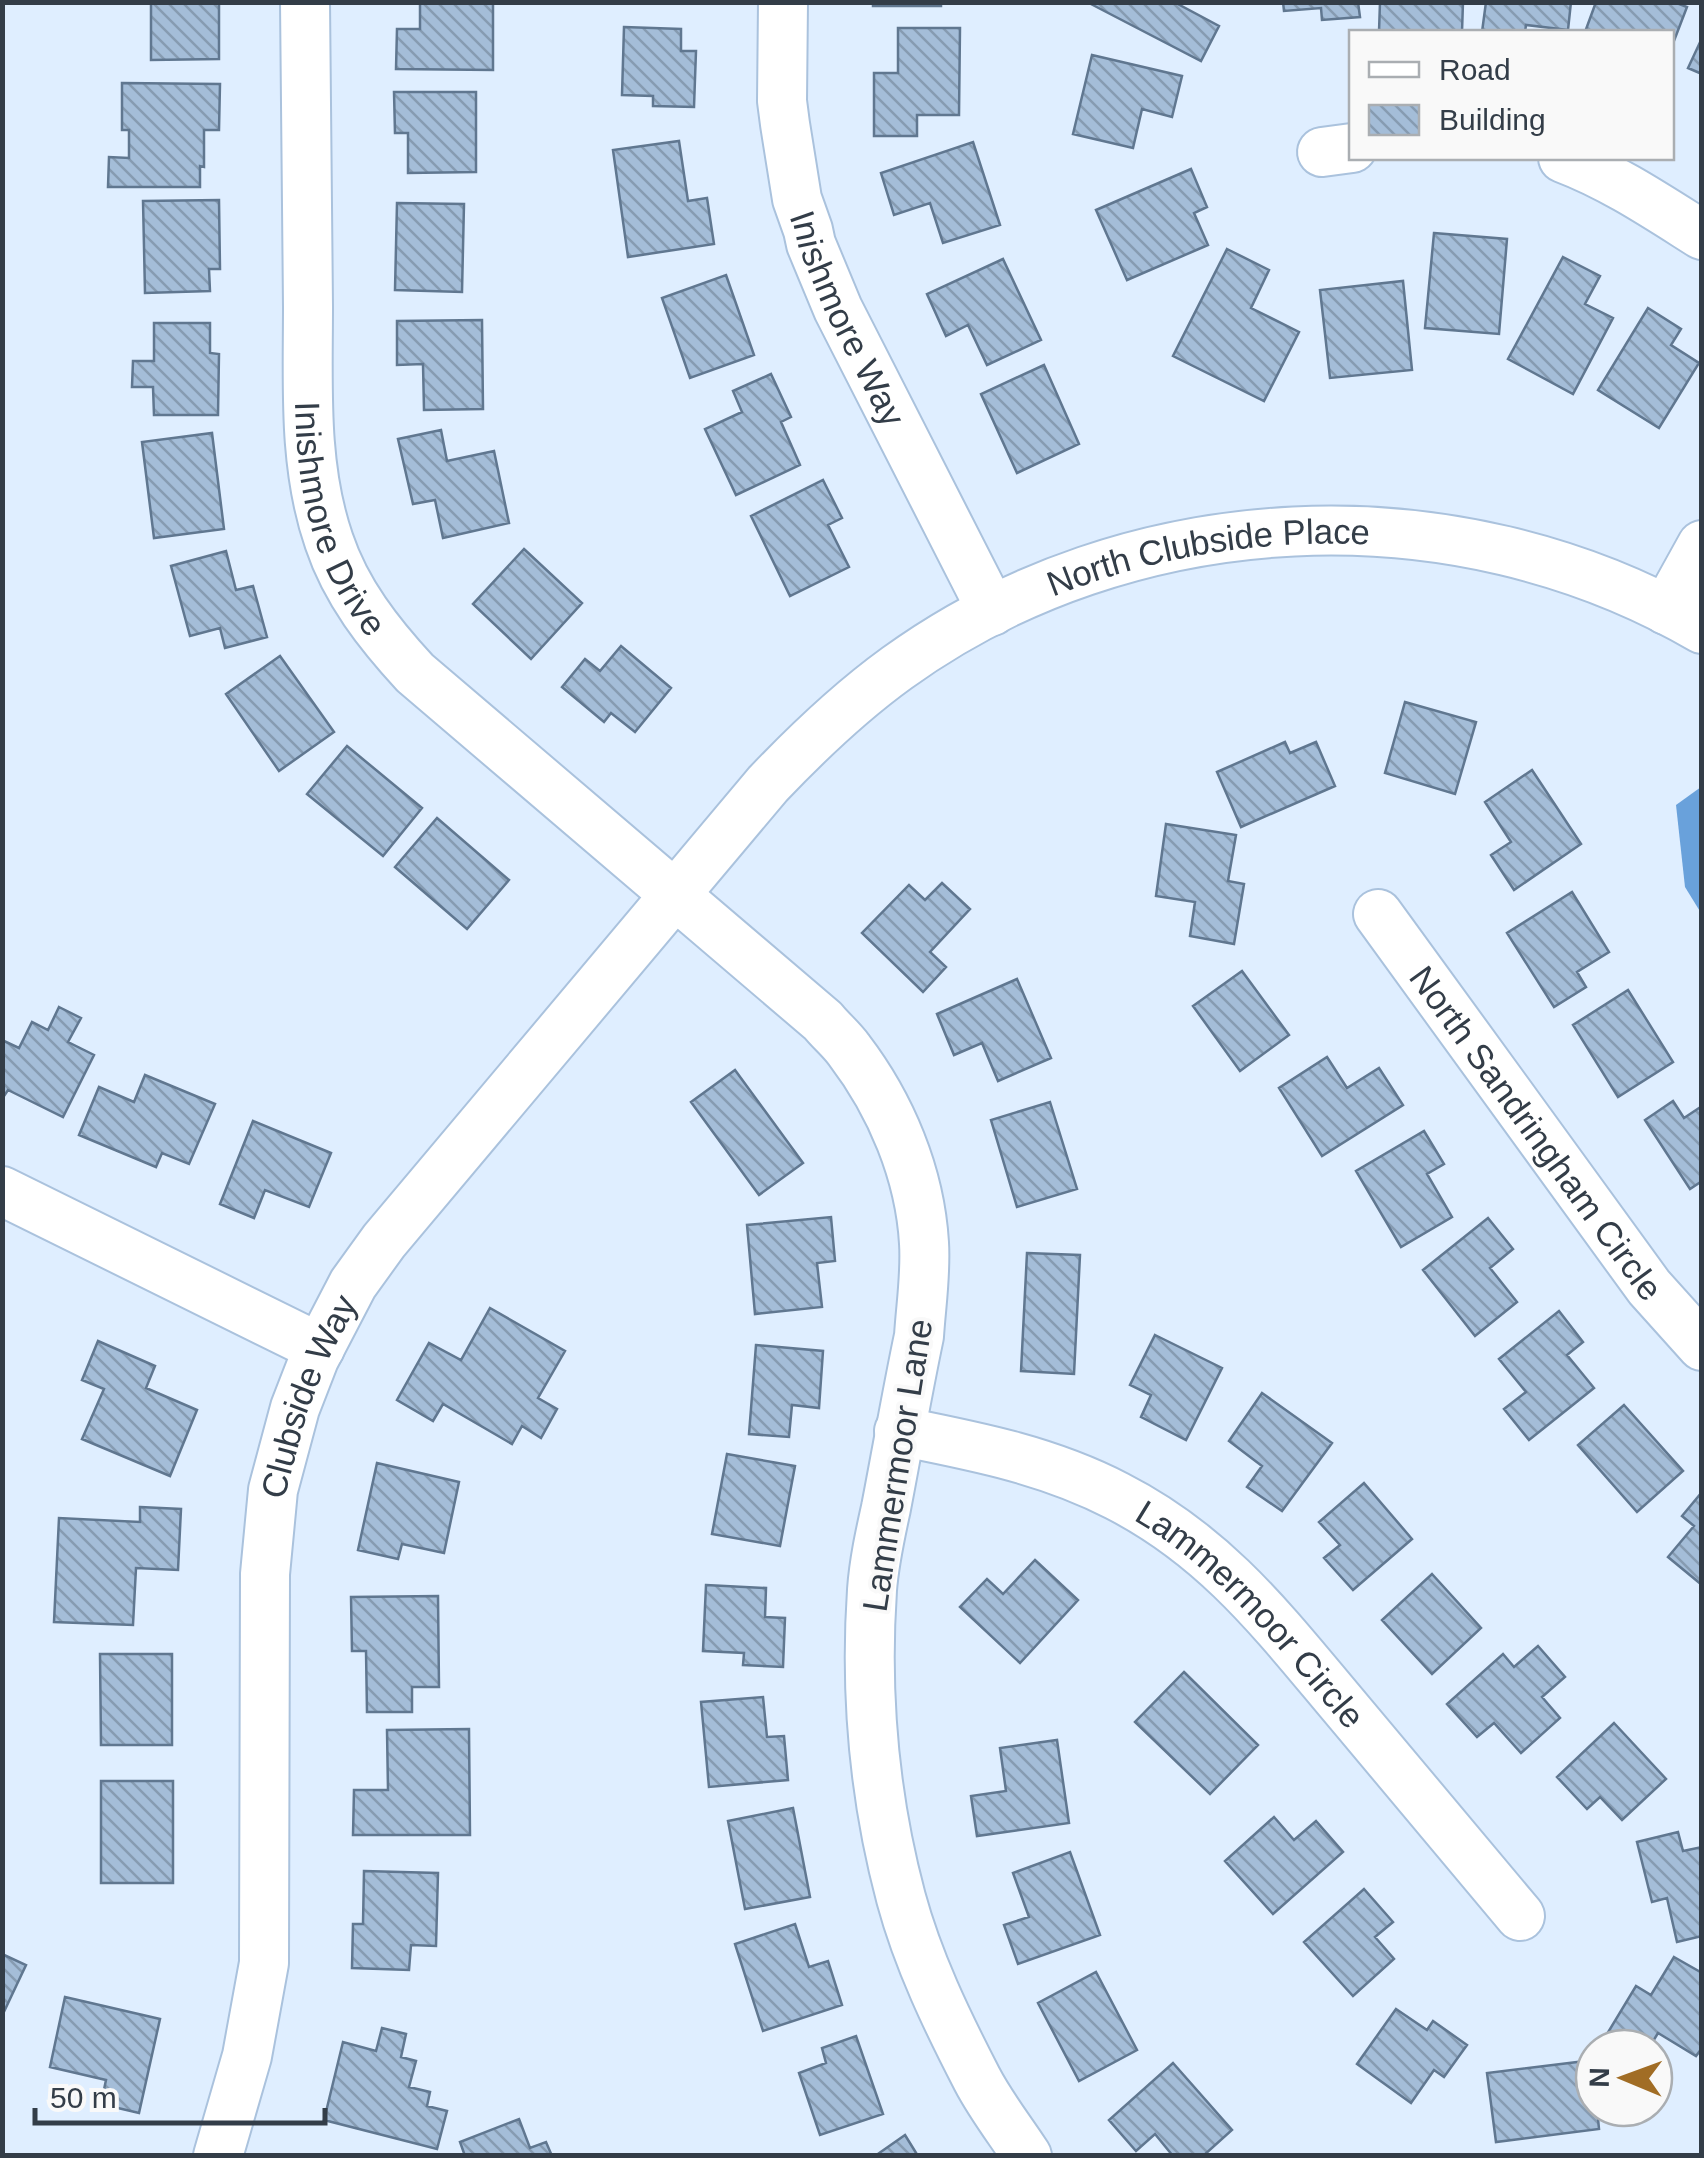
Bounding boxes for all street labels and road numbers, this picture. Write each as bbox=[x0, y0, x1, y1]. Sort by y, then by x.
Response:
street label: Inishmore Way bbox=[783, 205, 914, 433]
street label: Inishmore Drive bbox=[288, 401, 395, 643]
street label: North Clubside Place bbox=[1041, 511, 1371, 603]
street label: North Sandringham Circle bbox=[1403, 958, 1670, 1308]
street label: Clubside Way bbox=[252, 1288, 364, 1502]
street label: Lammermoor Lane bbox=[855, 1316, 939, 1614]
street label: Lammermoor Circle bbox=[1130, 1492, 1373, 1735]

